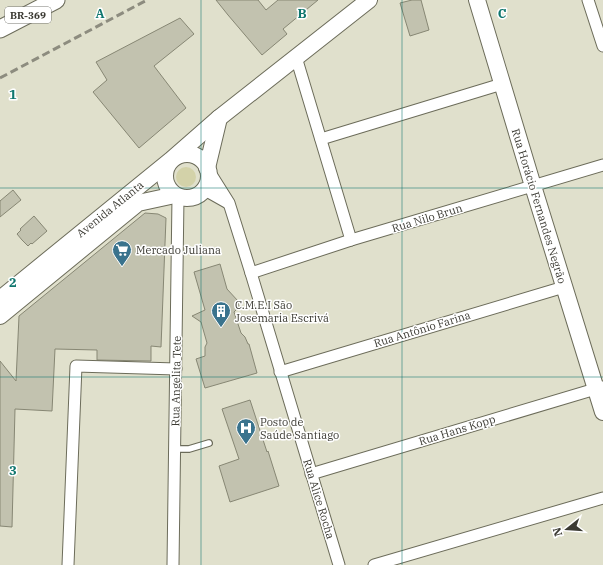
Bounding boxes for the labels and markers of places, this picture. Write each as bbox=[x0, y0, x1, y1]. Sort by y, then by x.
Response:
supermarket icon: Mercado Juliana bbox=[111, 239, 133, 267]
place label: Mercado Juliana bbox=[136, 243, 221, 257]
place label: C.M.E.I São Josemaria Escrivá bbox=[235, 298, 329, 325]
building icon: C.M.E.I São Josemaria Escrivá bbox=[210, 300, 232, 328]
place label: Posto de Saúde Santiago bbox=[260, 415, 339, 442]
hospital icon: Posto de Saúde Santiago bbox=[235, 417, 257, 445]

